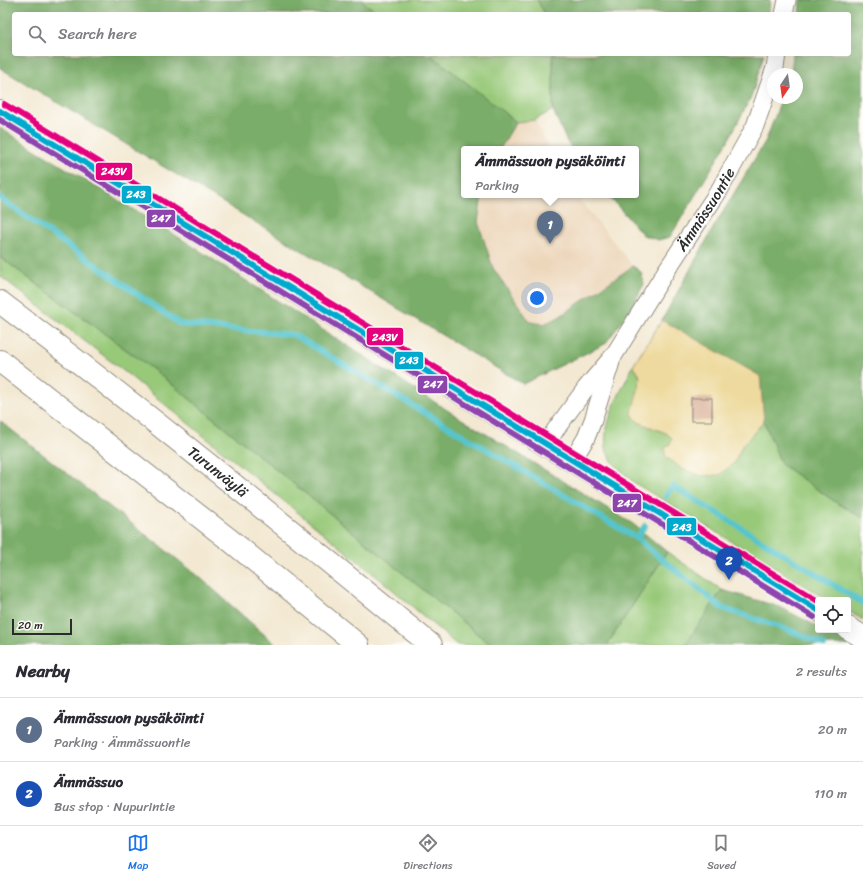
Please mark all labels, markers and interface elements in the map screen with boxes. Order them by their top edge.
search box [12,12,851,56]
text: Search here [58,21,137,47]
icon: search [26,23,48,45]
north arrow [767,68,803,104]
popup [461,146,639,198]
text: Ämmässuon pysäköinti [475,148,625,174]
line badge: 243V [95,162,133,181]
text: 243V [100,162,127,181]
street label: Ämmässuontie [669,163,743,258]
text: Parking [475,174,519,197]
line badge: 243 [121,185,152,204]
text: 243 [125,185,147,204]
line badge: 247 [146,209,176,228]
text: 247 [150,209,172,228]
pin: 1 [537,211,563,244]
your location [527,288,547,308]
line badge: 243V [366,327,404,346]
text: 243V [371,328,398,347]
line badge: 243 [394,351,424,370]
text: 243 [398,351,420,370]
line badge: 247 [417,375,448,394]
text: 247 [422,375,444,394]
street label: Turunväylä [182,439,254,505]
line badge: 247 [612,493,642,513]
text: 247 [616,494,638,513]
line badge: 243 [666,517,697,536]
text: 243 [671,518,693,537]
pin: 2 [716,547,742,580]
map controls [815,597,851,633]
button: locate [815,597,851,633]
text: 20 m [18,616,43,635]
scale bar [12,617,72,636]
text: Nearby [16,656,70,686]
text: 2 results [796,660,847,683]
text: Ämmässuon pysäköinti [54,705,204,731]
text: 1 [26,718,32,741]
text: 20 m [818,718,847,741]
text: Parking · Ämmässuontie [54,731,191,754]
text: Ämmässuo [54,769,123,795]
text: 2 [25,782,33,805]
text: 110 m [814,782,847,805]
text: Bus stop · Nupurintie [54,795,175,818]
tab: Map [127,832,149,875]
tab: Directions [403,832,453,875]
tab: Saved [707,832,736,875]

